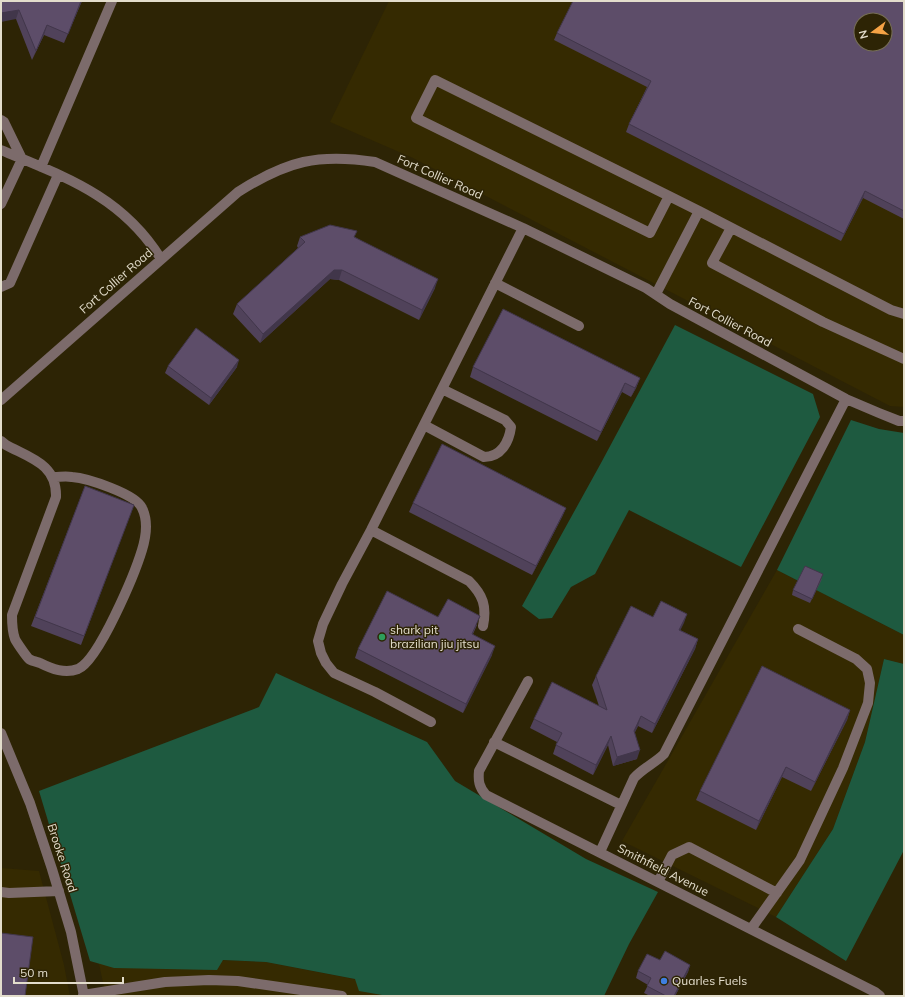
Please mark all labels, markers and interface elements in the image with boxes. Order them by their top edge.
north arrow [853,12,893,52]
text: N [856,29,871,40]
street label: Fort Collier Road [395,151,485,202]
street label: Fort Collier Road [76,245,155,316]
street label: Fort Collier Road [686,293,774,350]
place label: shark pit brazilian jiu jitsu [390,622,479,651]
marker: shark pit brazilian jiu jitsu [377,632,387,642]
street label: Brooke Road [44,822,81,894]
street label: Smithfield Avenue [615,840,711,899]
scale bar [14,959,123,985]
text: 50 m [20,965,48,980]
place label: Quarles Fuels [672,973,747,988]
marker: Quarles Fuels [659,976,669,986]

